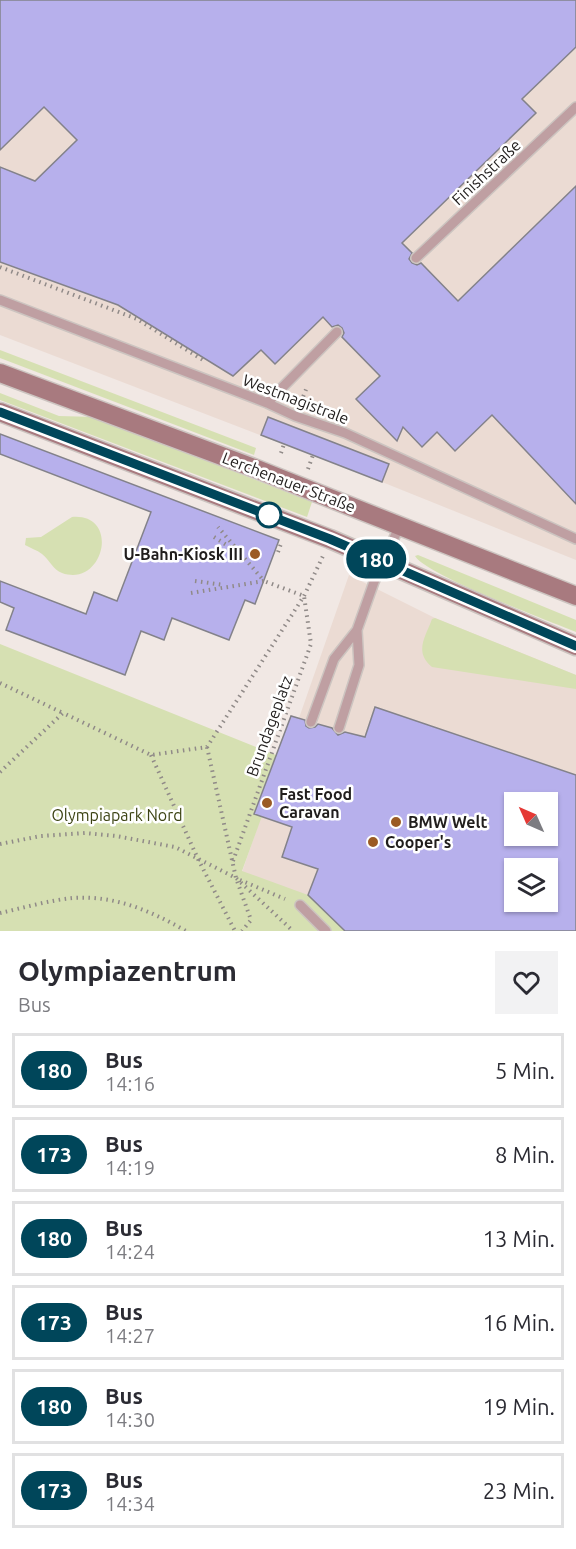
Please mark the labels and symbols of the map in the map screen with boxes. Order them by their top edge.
street label: Finishstraße [448,136,524,208]
street label: Westmagistrale [240,370,352,428]
street label: Lerchenauer Straße [220,448,358,516]
unlabelled marker [256,502,282,528]
line badge: 180 [342,540,410,578]
place label: U-Bahn-Kiosk III [124,545,243,563]
marker: U-Bahn-Kiosk III [248,547,262,561]
street label: Brundageplatz [242,673,296,779]
place label: Fast Food Caravan [279,785,352,821]
north arrow [504,792,558,846]
marker: Fast Food Caravan [260,796,274,810]
park label: Olympiapark Nord [51,806,183,824]
place label: BMW Welt [408,813,487,831]
marker: BMW Welt [389,815,403,829]
place label: Cooper's [385,833,451,851]
marker: Cooper's [366,835,380,849]

